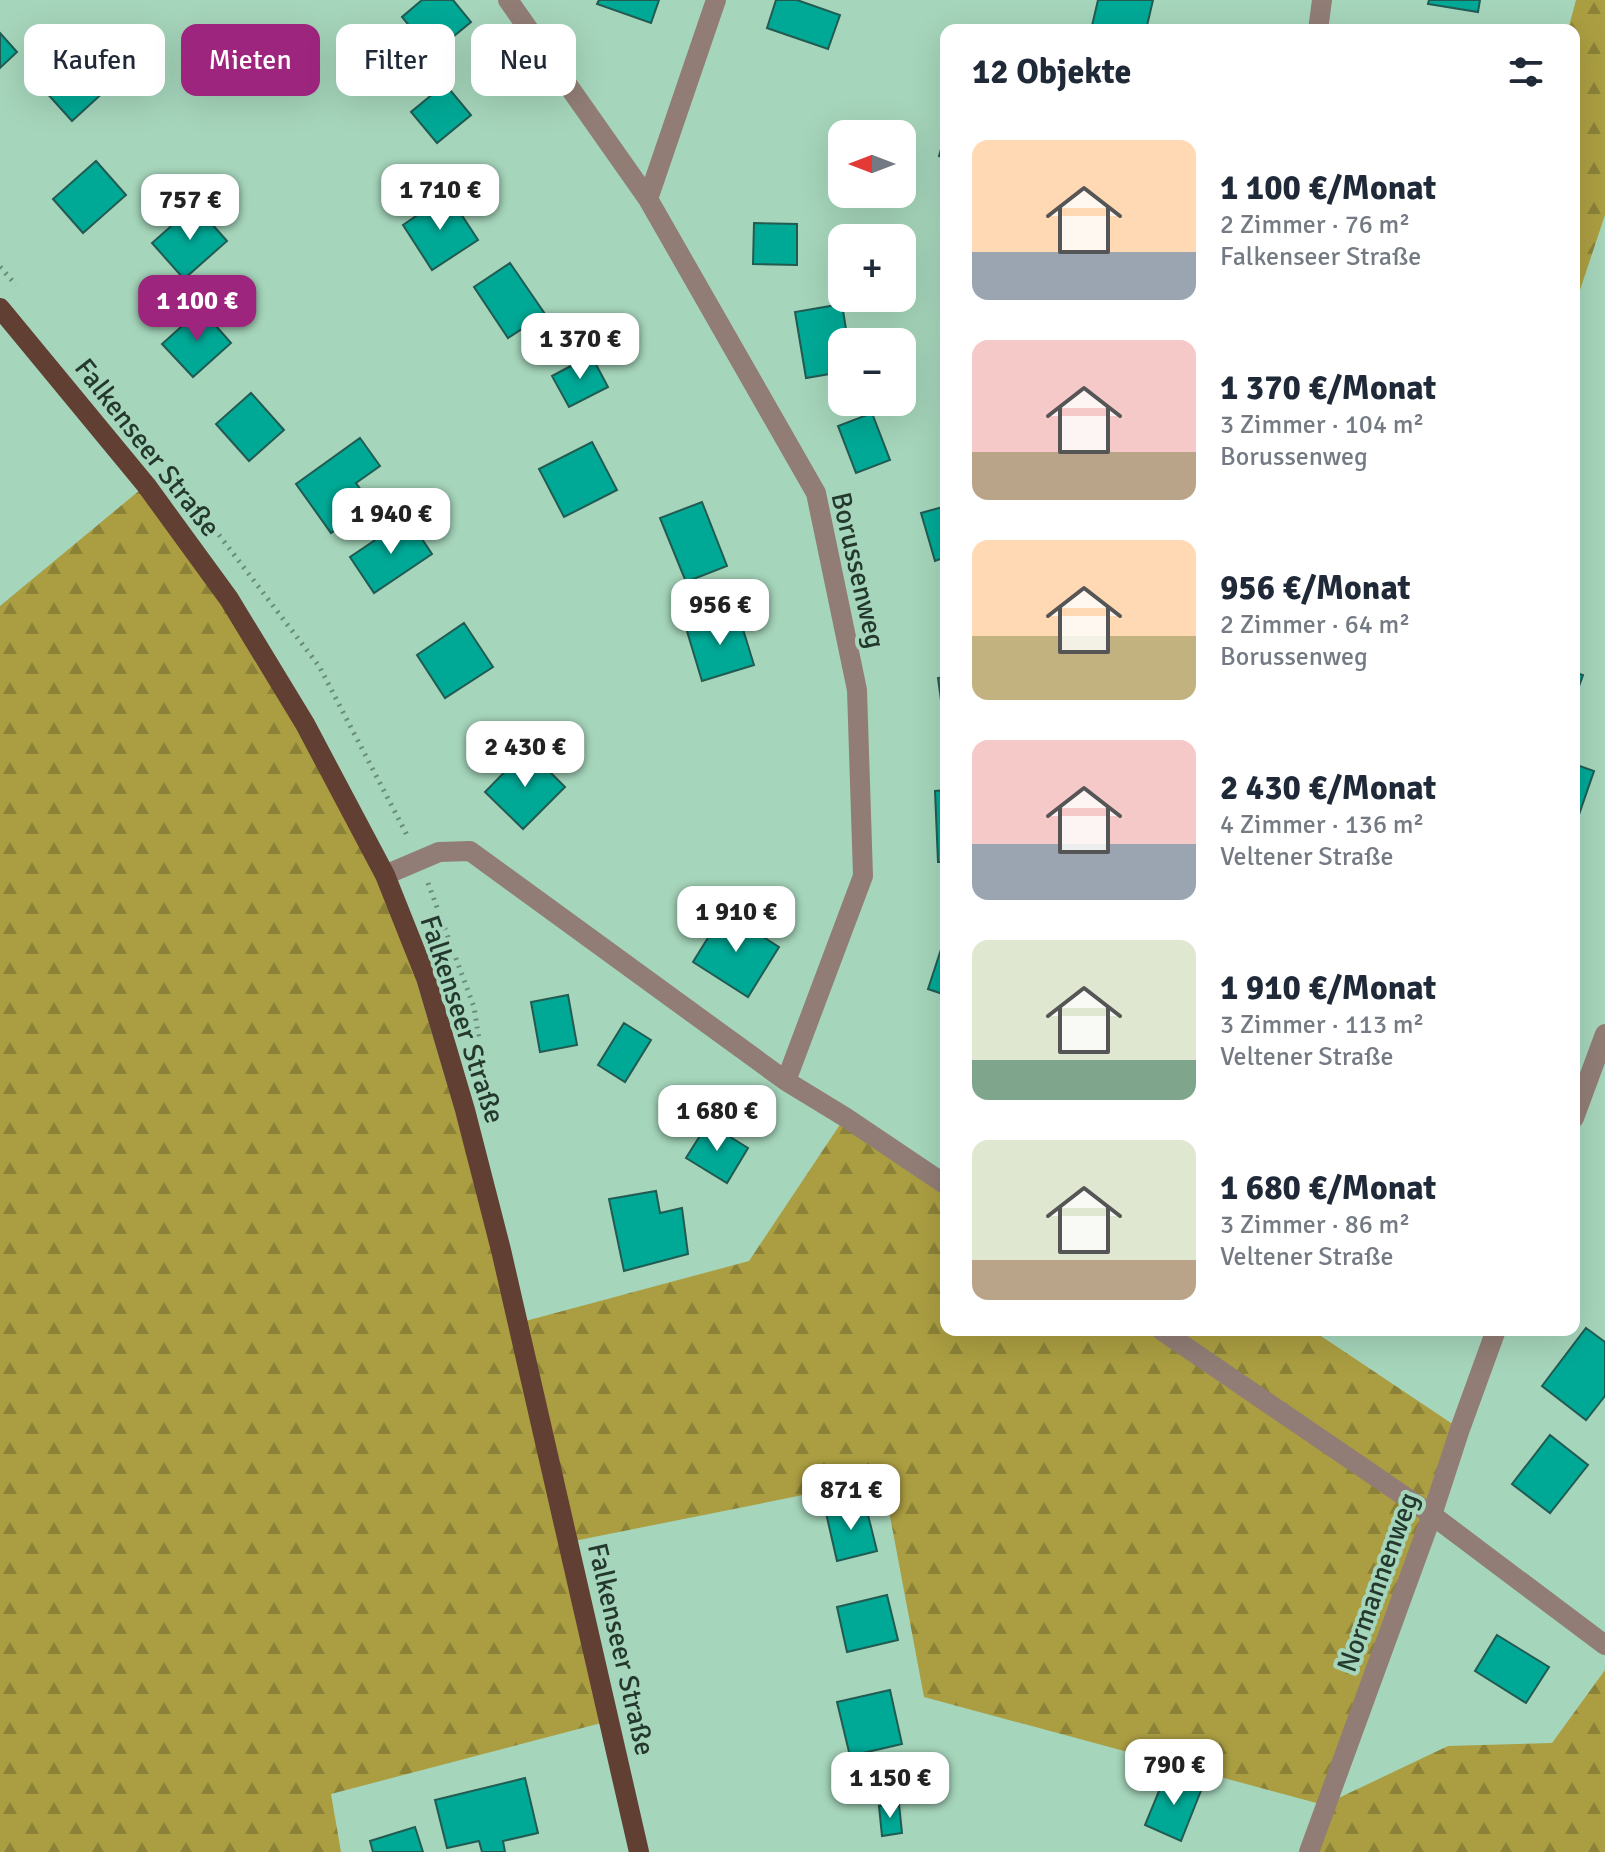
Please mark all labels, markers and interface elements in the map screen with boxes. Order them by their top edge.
chip: Kaufen [24,24,165,96]
chip: Mieten [181,24,320,96]
chip: Filter [336,24,455,96]
chip: Neu [471,24,576,96]
icon: filters [1504,50,1548,94]
text: 12 Objekte [972,51,1131,93]
north arrow [828,120,916,208]
map controls [828,120,916,416]
pin: 1 710 € [366,164,514,232]
text: 1 100 €/Monat [1220,167,1436,209]
icon: home [1036,172,1132,268]
pin: 757 € [134,174,246,242]
text: 1 710 € [399,174,481,206]
text: 757 € [159,184,221,216]
text: 2 Zimmer · 76 m² [1220,209,1410,241]
button: + [828,224,916,312]
text: Falkenseer Straße [1220,241,1421,273]
pin: 1 100 € [123,275,271,343]
text: 1 100 € [156,285,238,317]
pin: 1 370 € [506,313,654,381]
text: 1 370 € [539,323,621,355]
button: − [828,328,916,416]
street label: Falkenseer Straße [67,352,227,544]
text: 1 370 €/Monat [1220,367,1436,409]
icon: home [1036,372,1132,468]
text: 3 Zimmer · 104 m² [1220,409,1424,441]
text: Borussenweg [1220,441,1368,473]
pin: 1 940 € [317,488,465,556]
street label: Borussenweg [824,489,892,652]
text: 1 940 € [350,498,432,530]
text: 956 €/Monat [1220,567,1410,609]
icon: home [1036,572,1132,668]
pin: 956 € [664,579,776,647]
text: 956 € [689,589,751,621]
text: 2 Zimmer · 64 m² [1220,609,1410,641]
text: Borussenweg [1220,641,1368,673]
pin: 2 430 € [451,721,599,789]
text: 2 430 € [484,731,566,763]
text: 2 430 €/Monat [1220,767,1436,809]
icon: home [1036,772,1132,868]
text: 4 Zimmer · 136 m² [1220,809,1424,841]
text: Veltener Straße [1220,841,1394,873]
pin: 1 910 € [662,886,810,954]
text: 1 910 € [695,896,777,928]
street label: Falkenseer Straße [412,911,512,1128]
text: 1 910 €/Monat [1220,967,1436,1009]
icon: home [1036,972,1132,1068]
text: 3 Zimmer · 113 m² [1220,1009,1424,1041]
text: Veltener Straße [1220,1041,1394,1073]
pin: 1 680 € [643,1085,791,1153]
text: 1 680 € [676,1095,758,1127]
text: 1 680 €/Monat [1220,1167,1436,1209]
icon: home [1036,1172,1132,1268]
text: 3 Zimmer · 86 m² [1220,1209,1410,1241]
text: Veltener Straße [1220,1241,1394,1273]
pin: 871 € [795,1464,907,1532]
text: 871 € [820,1474,882,1506]
street label: Normannenweg [1330,1488,1426,1677]
street label: Falkenseer Straße [580,1540,662,1759]
pin: 790 € [1118,1739,1230,1807]
text: 790 € [1143,1749,1205,1781]
pin: 1 150 € [816,1752,964,1820]
text: 1 150 € [849,1762,931,1794]

